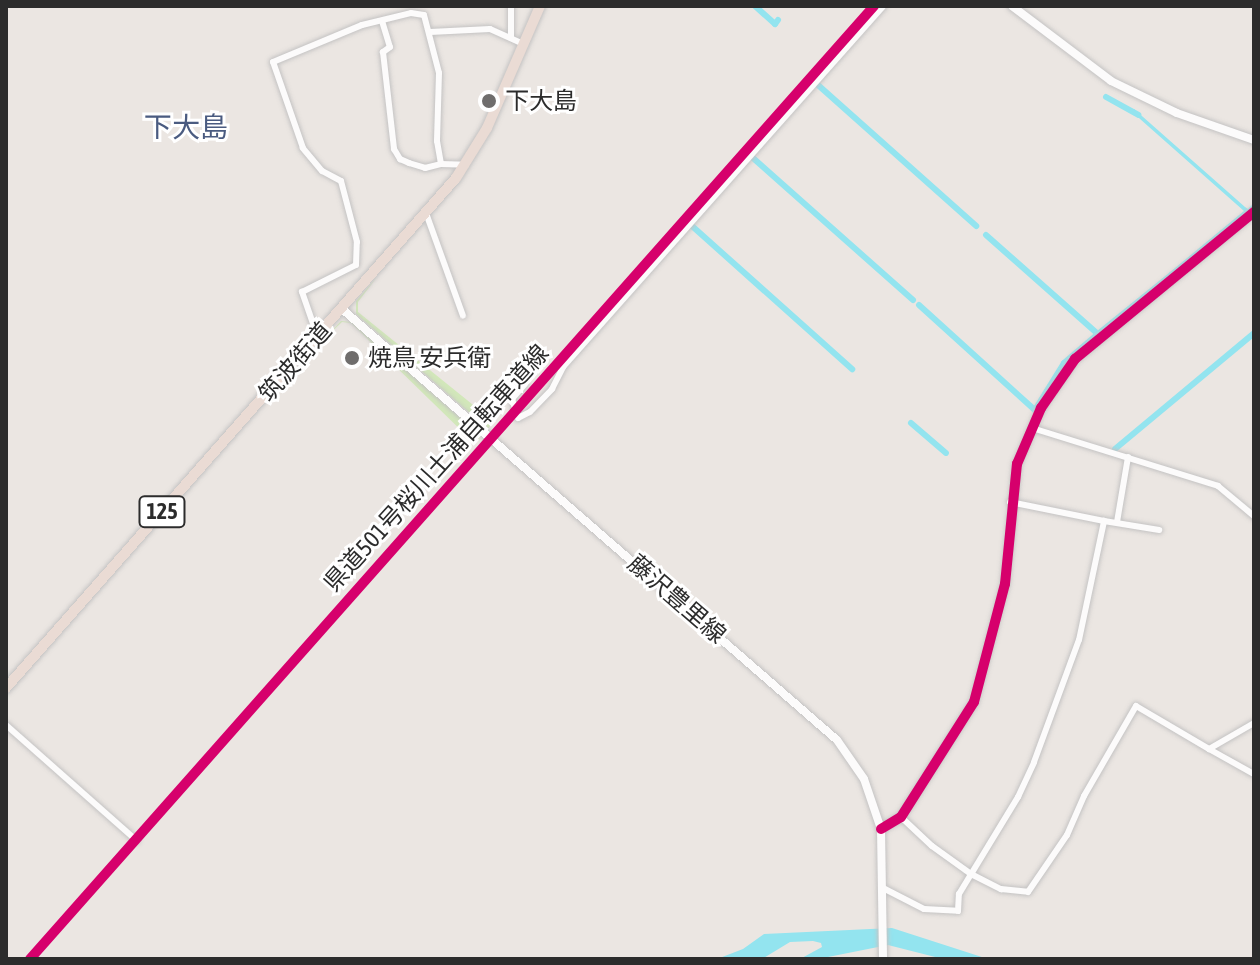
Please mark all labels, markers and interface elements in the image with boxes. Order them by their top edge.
place label: 下大島 [505,87,577,115]
marker: 下大島 [480,92,498,110]
district label: 下大島 [144,110,228,144]
street label: 筑波街道 [253,316,337,408]
street label: 県道501号桜川土浦自転車道線 [318,339,554,597]
place label: 焼鳥 安兵衛 [368,344,491,372]
marker: 焼鳥 安兵衛 [343,349,361,367]
road number: 125 [138,494,186,530]
street label: 藤沢豊里線 [622,549,732,649]

